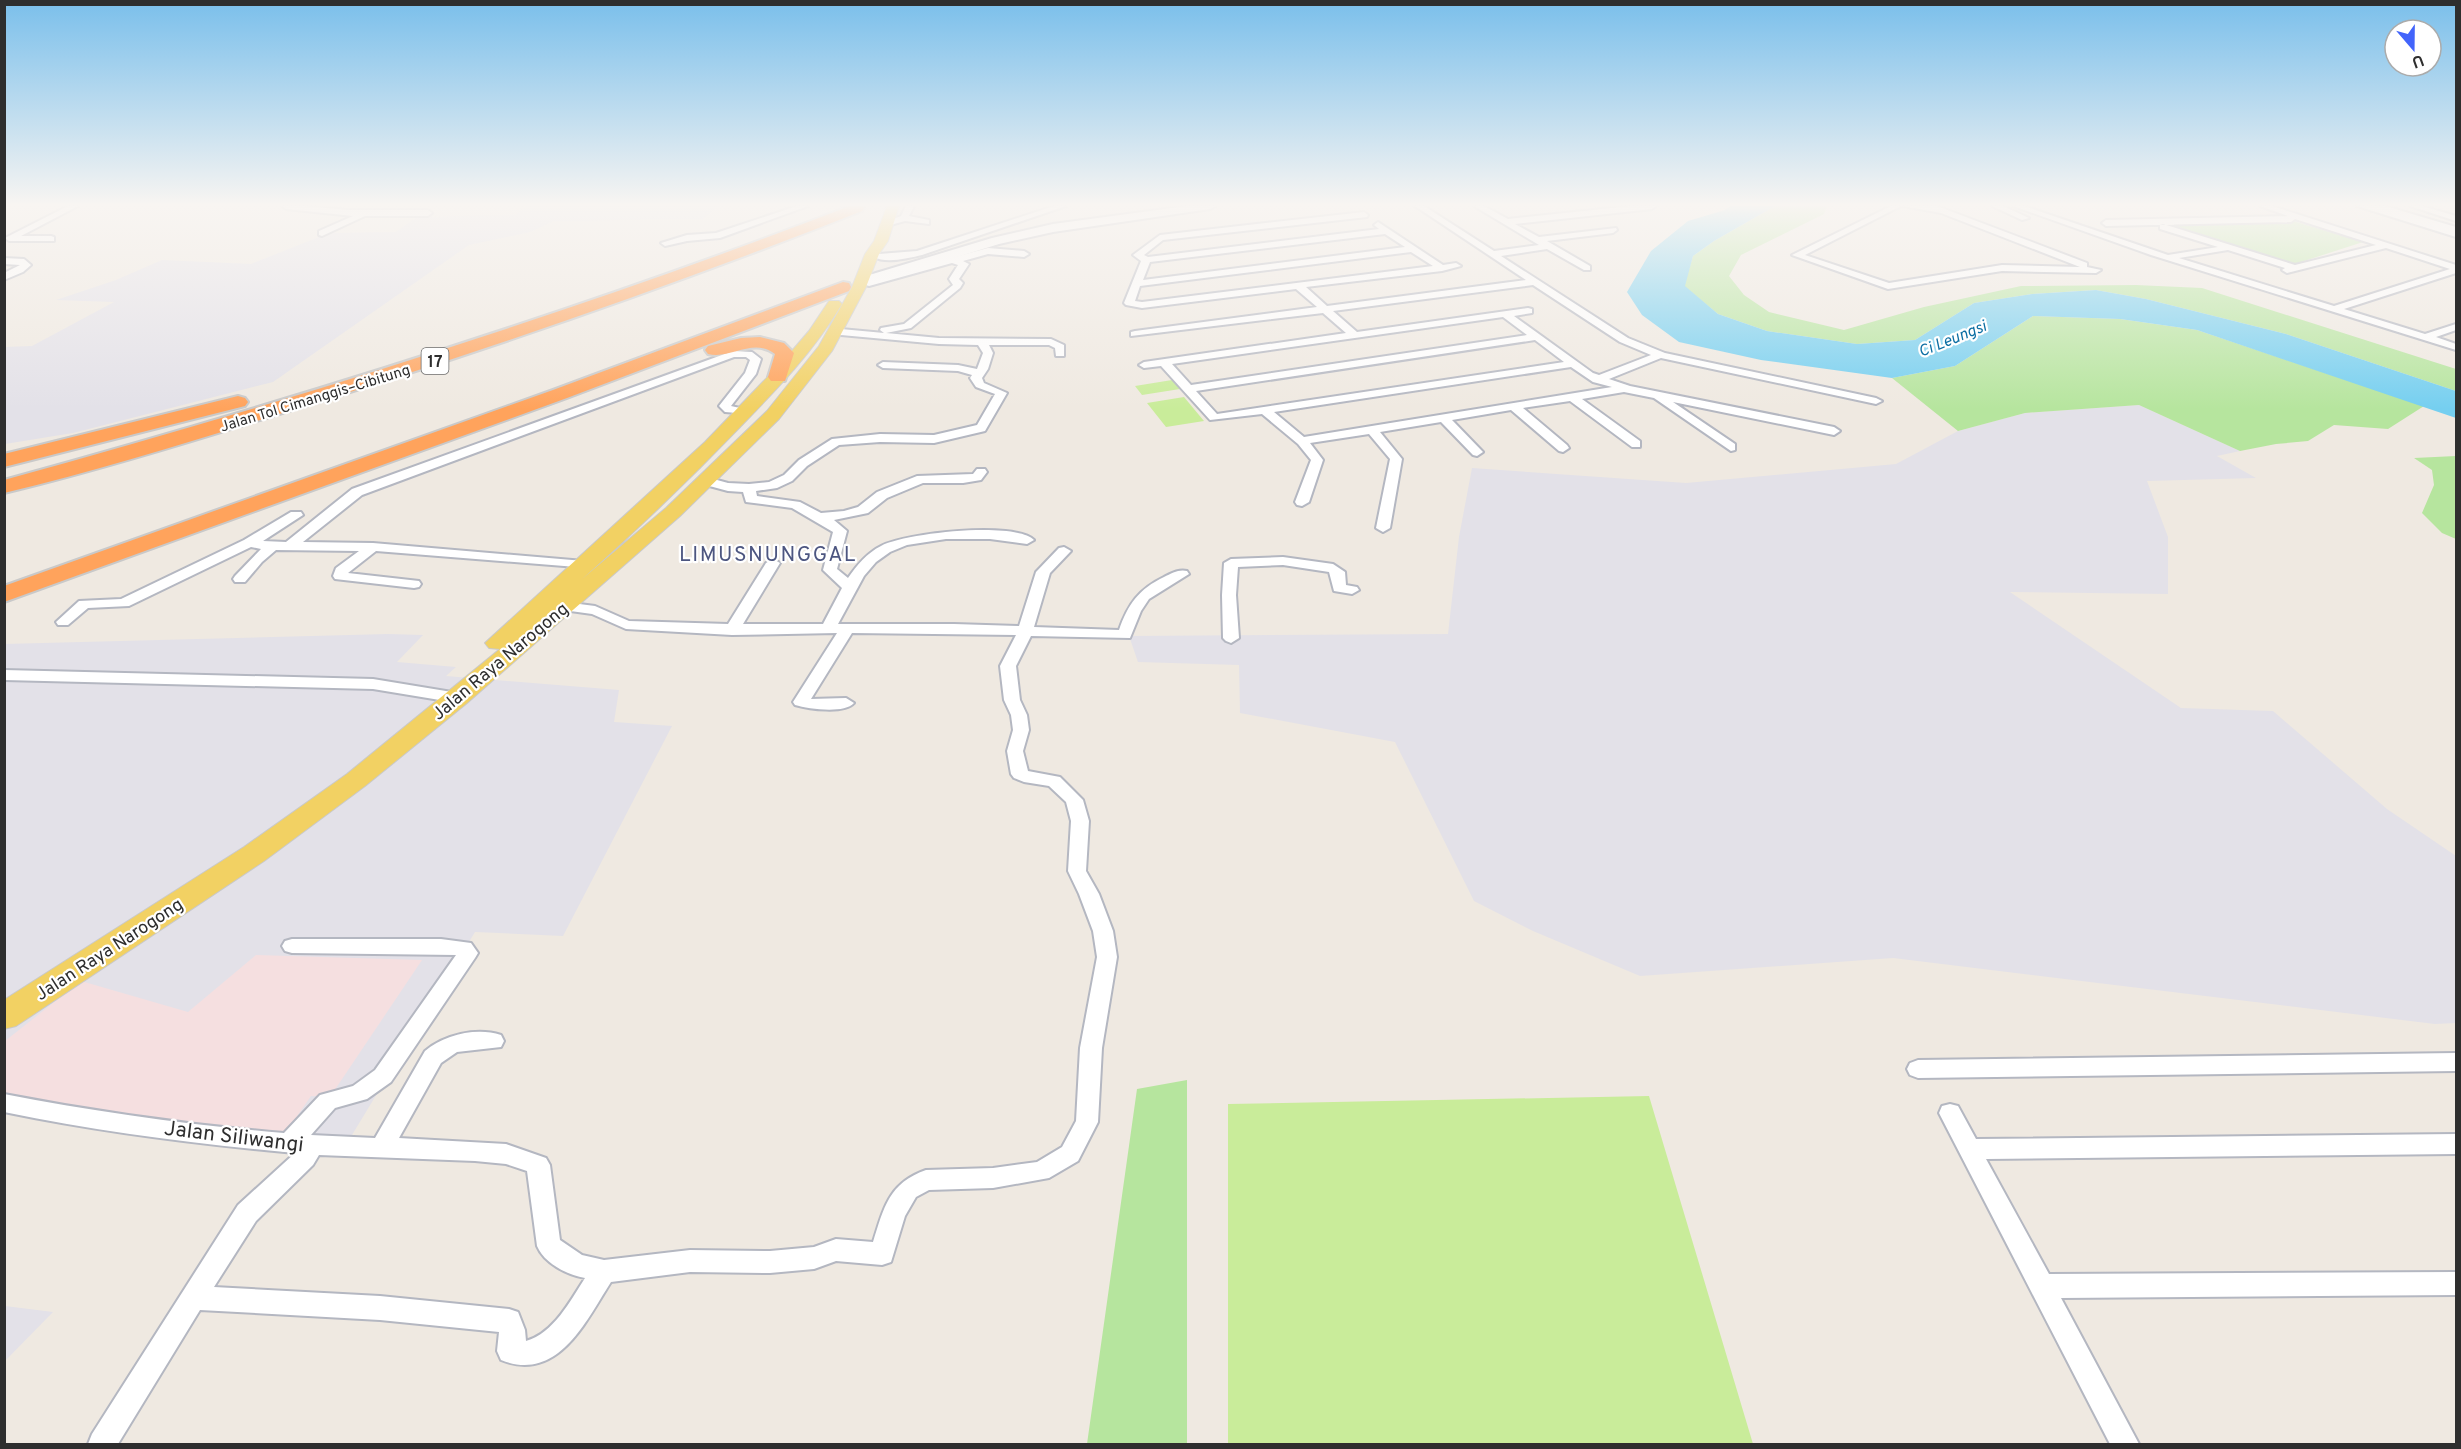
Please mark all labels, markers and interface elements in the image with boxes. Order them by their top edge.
north arrow [2383,18,2443,78]
text: U [2409,49,2426,72]
water label: Ci Leungsi [1916,317,1991,363]
road number: 17 [422,348,448,374]
street label: Jalan Tol Cimanggis–Cibitung [218,361,413,437]
district label: LIMUSNUNGGAL [679,542,857,569]
street label: Jalan Raya Narogong [428,598,574,726]
street label: Jalan Raya Narogong [32,894,188,1007]
street label: Jalan Siliwangi [163,1116,305,1159]

